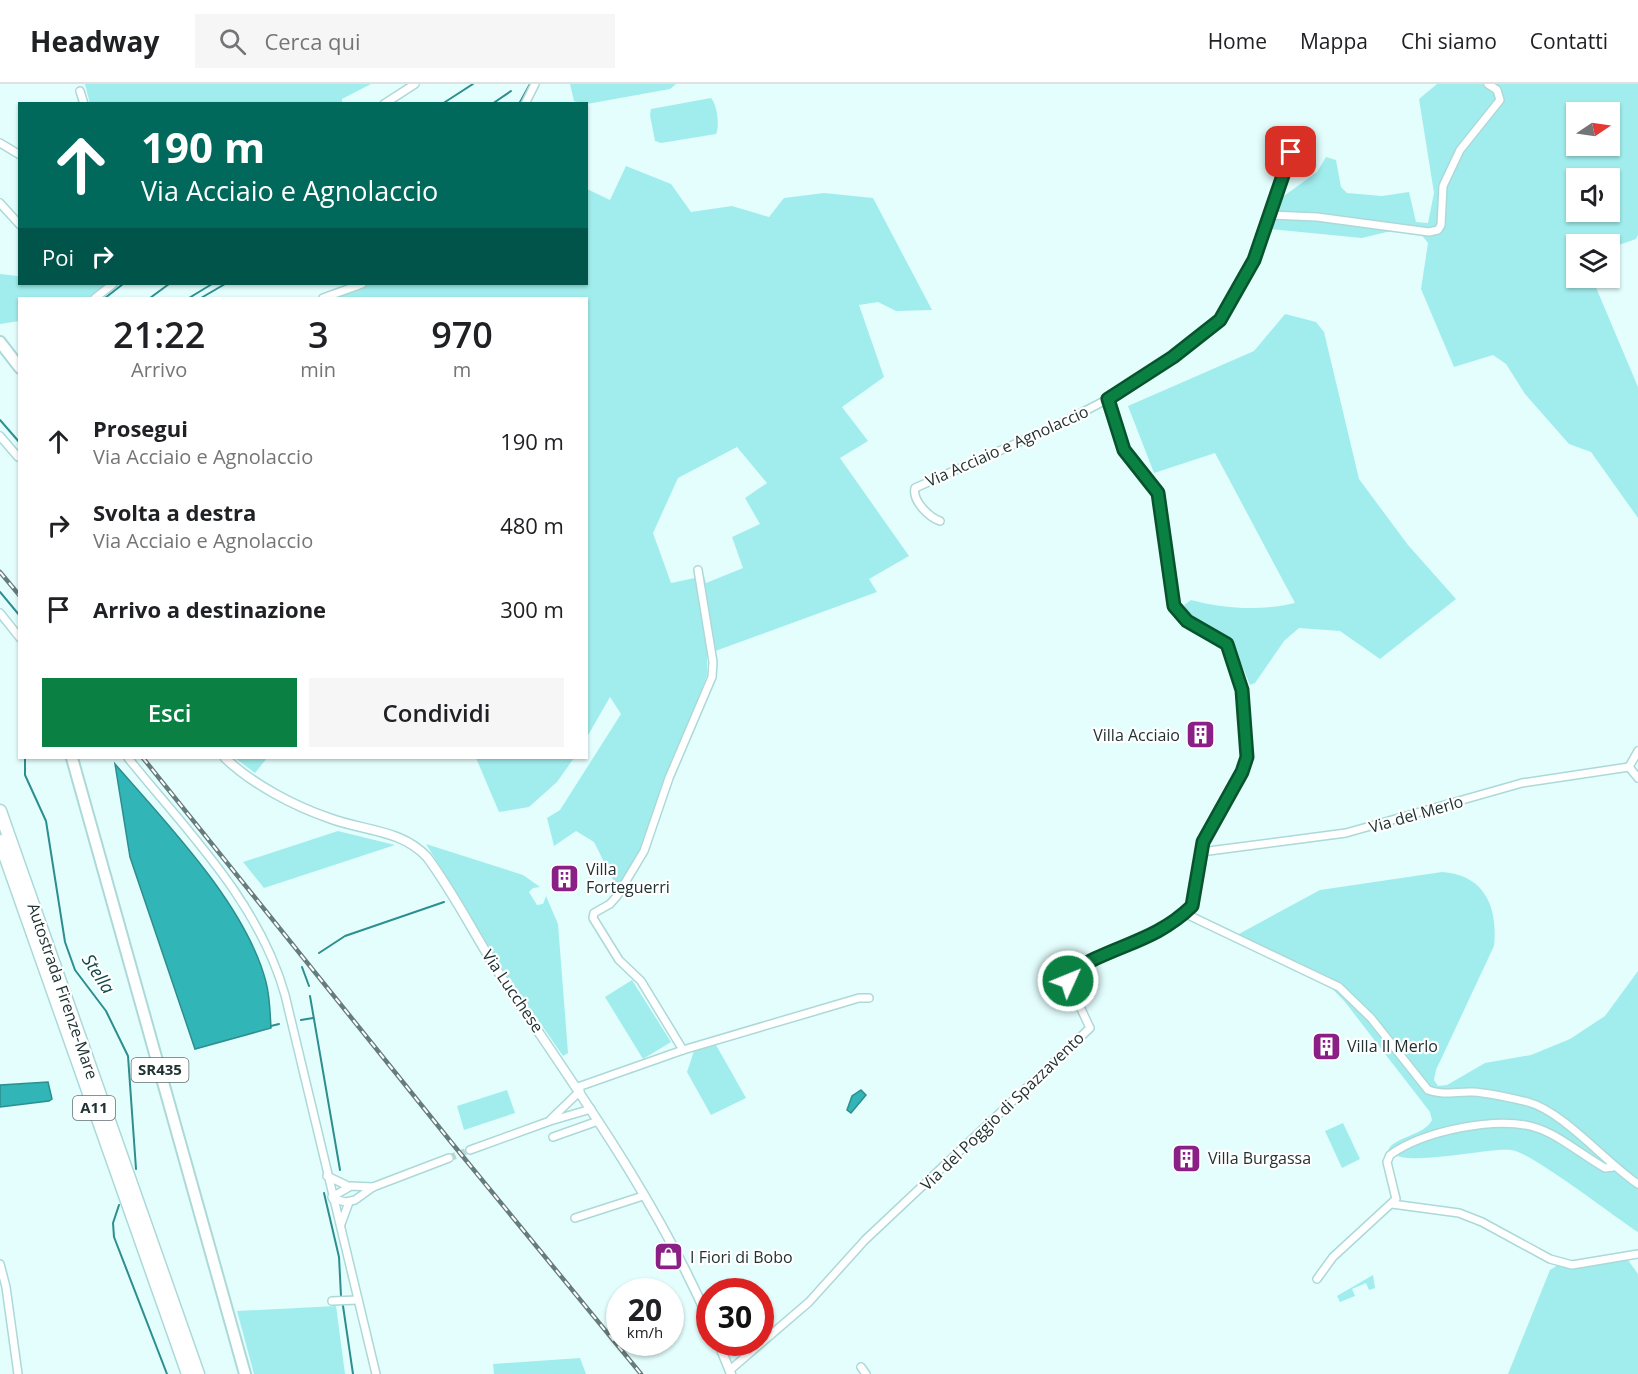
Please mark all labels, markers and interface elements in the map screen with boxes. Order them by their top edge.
search box [195,14,615,68]
text: Headway [30,22,159,60]
icon: search [216,25,249,58]
text: Cerca qui [264,26,361,56]
text: Home [1208,27,1267,55]
text: Mappa [1300,27,1368,55]
text: Chi siamo [1401,27,1497,55]
text: Contatti [1530,27,1608,55]
north arrow [1566,102,1620,156]
map controls [1566,102,1620,288]
text: 190 m [141,118,265,175]
icon: ahead [42,126,120,204]
pin [1265,126,1316,177]
icon: arrive [1274,135,1307,168]
button: sound [1566,168,1620,222]
text: Via Acciaio e Agnolaccio [141,172,438,209]
button: layers [1566,234,1620,288]
icon: right [86,240,119,273]
text: Poi [42,242,74,272]
text: 21:22 [113,310,205,359]
text: 3 [308,310,329,359]
text: 970 [431,310,493,359]
text: Arrivo [131,356,187,383]
text: min [300,356,336,383]
text: m [453,356,471,383]
street label: Via Acciaio e Agnolaccio [922,400,1092,492]
text: Prosegui [93,413,188,443]
icon: ahead [42,425,75,458]
text: 190 m [500,426,564,456]
text: Via Acciaio e Agnolaccio [93,443,313,470]
text: Svolta a destra [93,497,256,527]
icon: right [42,509,75,542]
text: 480 m [500,510,564,540]
text: Via Acciaio e Agnolaccio [93,527,313,554]
icon: arrive [42,593,75,626]
text: Arrivo a destinazione [93,594,326,624]
text: 300 m [500,594,564,624]
button: Esci [42,678,297,747]
button: Condividi [309,678,564,747]
building icon: Villa Acciaio [1185,719,1217,751]
place label: Villa Acciaio [1093,724,1180,746]
street label: Via del Merlo [1366,790,1466,838]
place label: Villa Forteguerri [586,858,670,898]
building icon: Villa Forteguerri [549,862,581,894]
street label: Autostrada Firenze-Mare [22,900,104,1082]
street label: Via Lucchese [477,945,549,1037]
water label: Stella [77,949,121,998]
position arrow [1036,949,1100,1013]
street label: Via del Poggio di Spazzavento [915,1027,1089,1195]
building icon: Villa Il Merlo [1310,1030,1342,1062]
place label: Villa Il Merlo [1347,1035,1438,1057]
road number: SR435 [132,1058,188,1082]
road number: A11 [73,1096,115,1120]
building icon: Villa Burgassa [1171,1142,1203,1174]
place label: Villa Burgassa [1208,1147,1311,1169]
shop icon: I Fiori di Bobo [653,1241,685,1273]
place label: I Fiori di Bobo [690,1246,793,1268]
speed limit sign: 30 [696,1278,774,1356]
text: 20 [628,1289,662,1330]
text: km/h [627,1322,663,1342]

